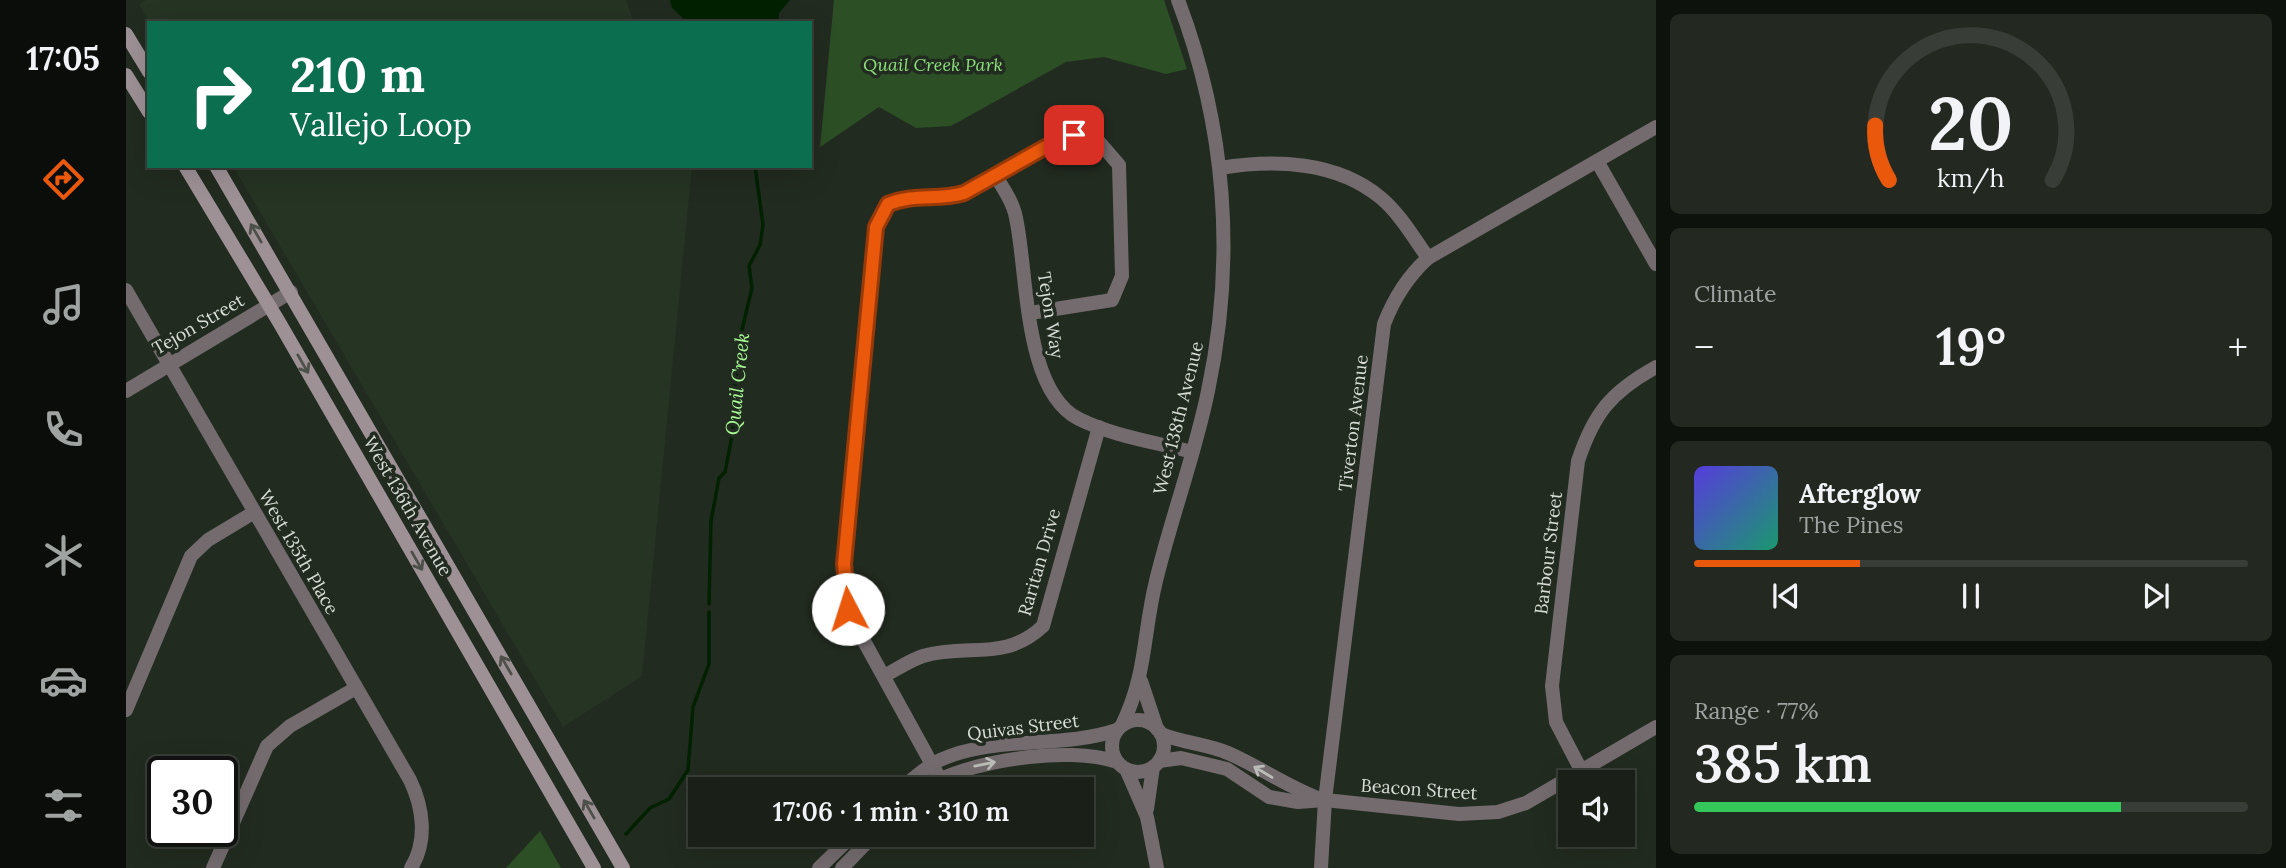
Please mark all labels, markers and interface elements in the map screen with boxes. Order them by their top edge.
text: 17:05 [26,38,100,79]
text: 210 m [290,43,425,105]
icon: right [175,49,266,140]
park label: Quail Creek Park [863,53,1003,76]
text: 20 [1928,77,2014,170]
text: Vallejo Loop [290,104,472,145]
pin [1044,105,1104,165]
icon: arrive [1055,116,1093,154]
icon: directions [39,155,88,204]
text: km/h [1937,162,2005,194]
one-way arrow [249,224,263,244]
street label: Tejon Way [1033,270,1069,360]
text: Climate [1694,279,1776,308]
icon: music [39,280,88,329]
street label: Tejon Street [148,288,248,360]
text: 19° [1936,313,2006,379]
text: − [1694,323,1714,371]
text: + [2228,323,2248,371]
water label: Quail Creek [720,332,754,436]
street label: West 138th Avenue [1148,339,1208,497]
one-way arrow [297,353,310,374]
street label: Tiverton Avenue [1333,353,1373,493]
icon: phone [39,405,88,454]
street label: West 136th Avenue [359,432,457,580]
text: Afterglow [1799,477,1921,510]
street label: West 135th Place [254,486,344,619]
street label: Barbour Street [1529,490,1567,616]
street label: Raritan Drive [1013,505,1065,618]
text: The Pines [1799,510,1904,539]
icon: climate [39,531,88,580]
one-way arrow [410,550,424,570]
position arrow [811,572,885,646]
icon: previous [1767,577,1805,615]
icon: pause [1952,577,1990,615]
icon: next [2137,577,2175,615]
one-way arrow [499,655,513,675]
icon: car [39,656,88,705]
text: Range · 77% [1694,696,1818,725]
street label: Quivas Street [966,709,1080,745]
text: 385 km [1694,730,1872,796]
speed limit sign: 30 [147,756,238,847]
one-way arrow [973,757,996,771]
one-way arrow [1253,765,1273,779]
map controls [1558,770,1635,847]
button: sound [1558,770,1635,847]
street label: Beacon Street [1360,773,1478,805]
icon: filters [39,781,88,830]
text: 17:06 · 1 min · 310 m [773,795,1009,828]
one-way arrow [582,800,596,820]

